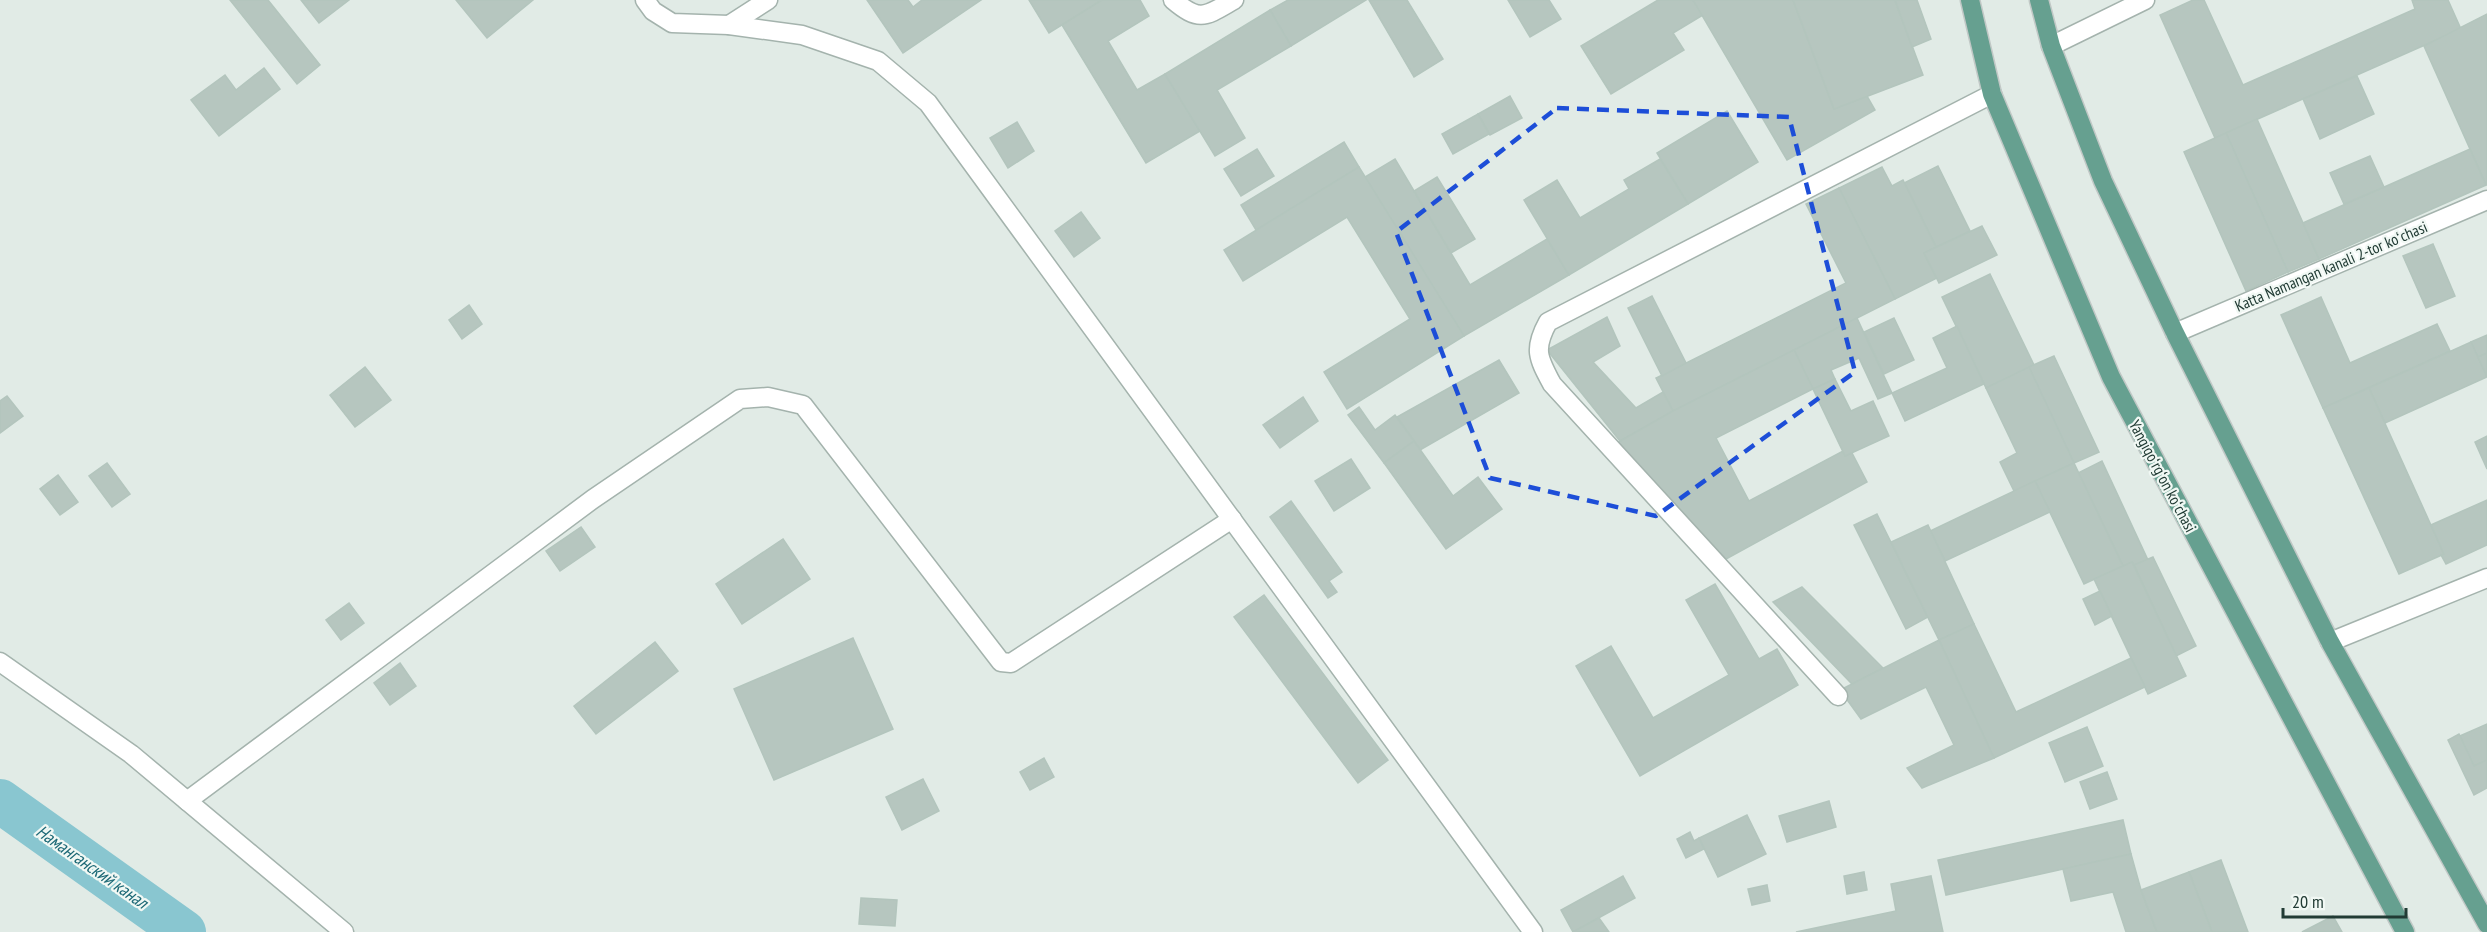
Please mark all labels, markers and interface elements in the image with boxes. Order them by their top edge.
street label: Katta Namangan kanali 2-tor koʻchasi [2232,216,2430,316]
street label: Yangiqoʻrgʻon koʻchasi [2125,416,2201,536]
water label: Наманганский канал [32,820,154,915]
scale bar [2283,881,2406,919]
text: 20 m [2292,890,2324,913]

